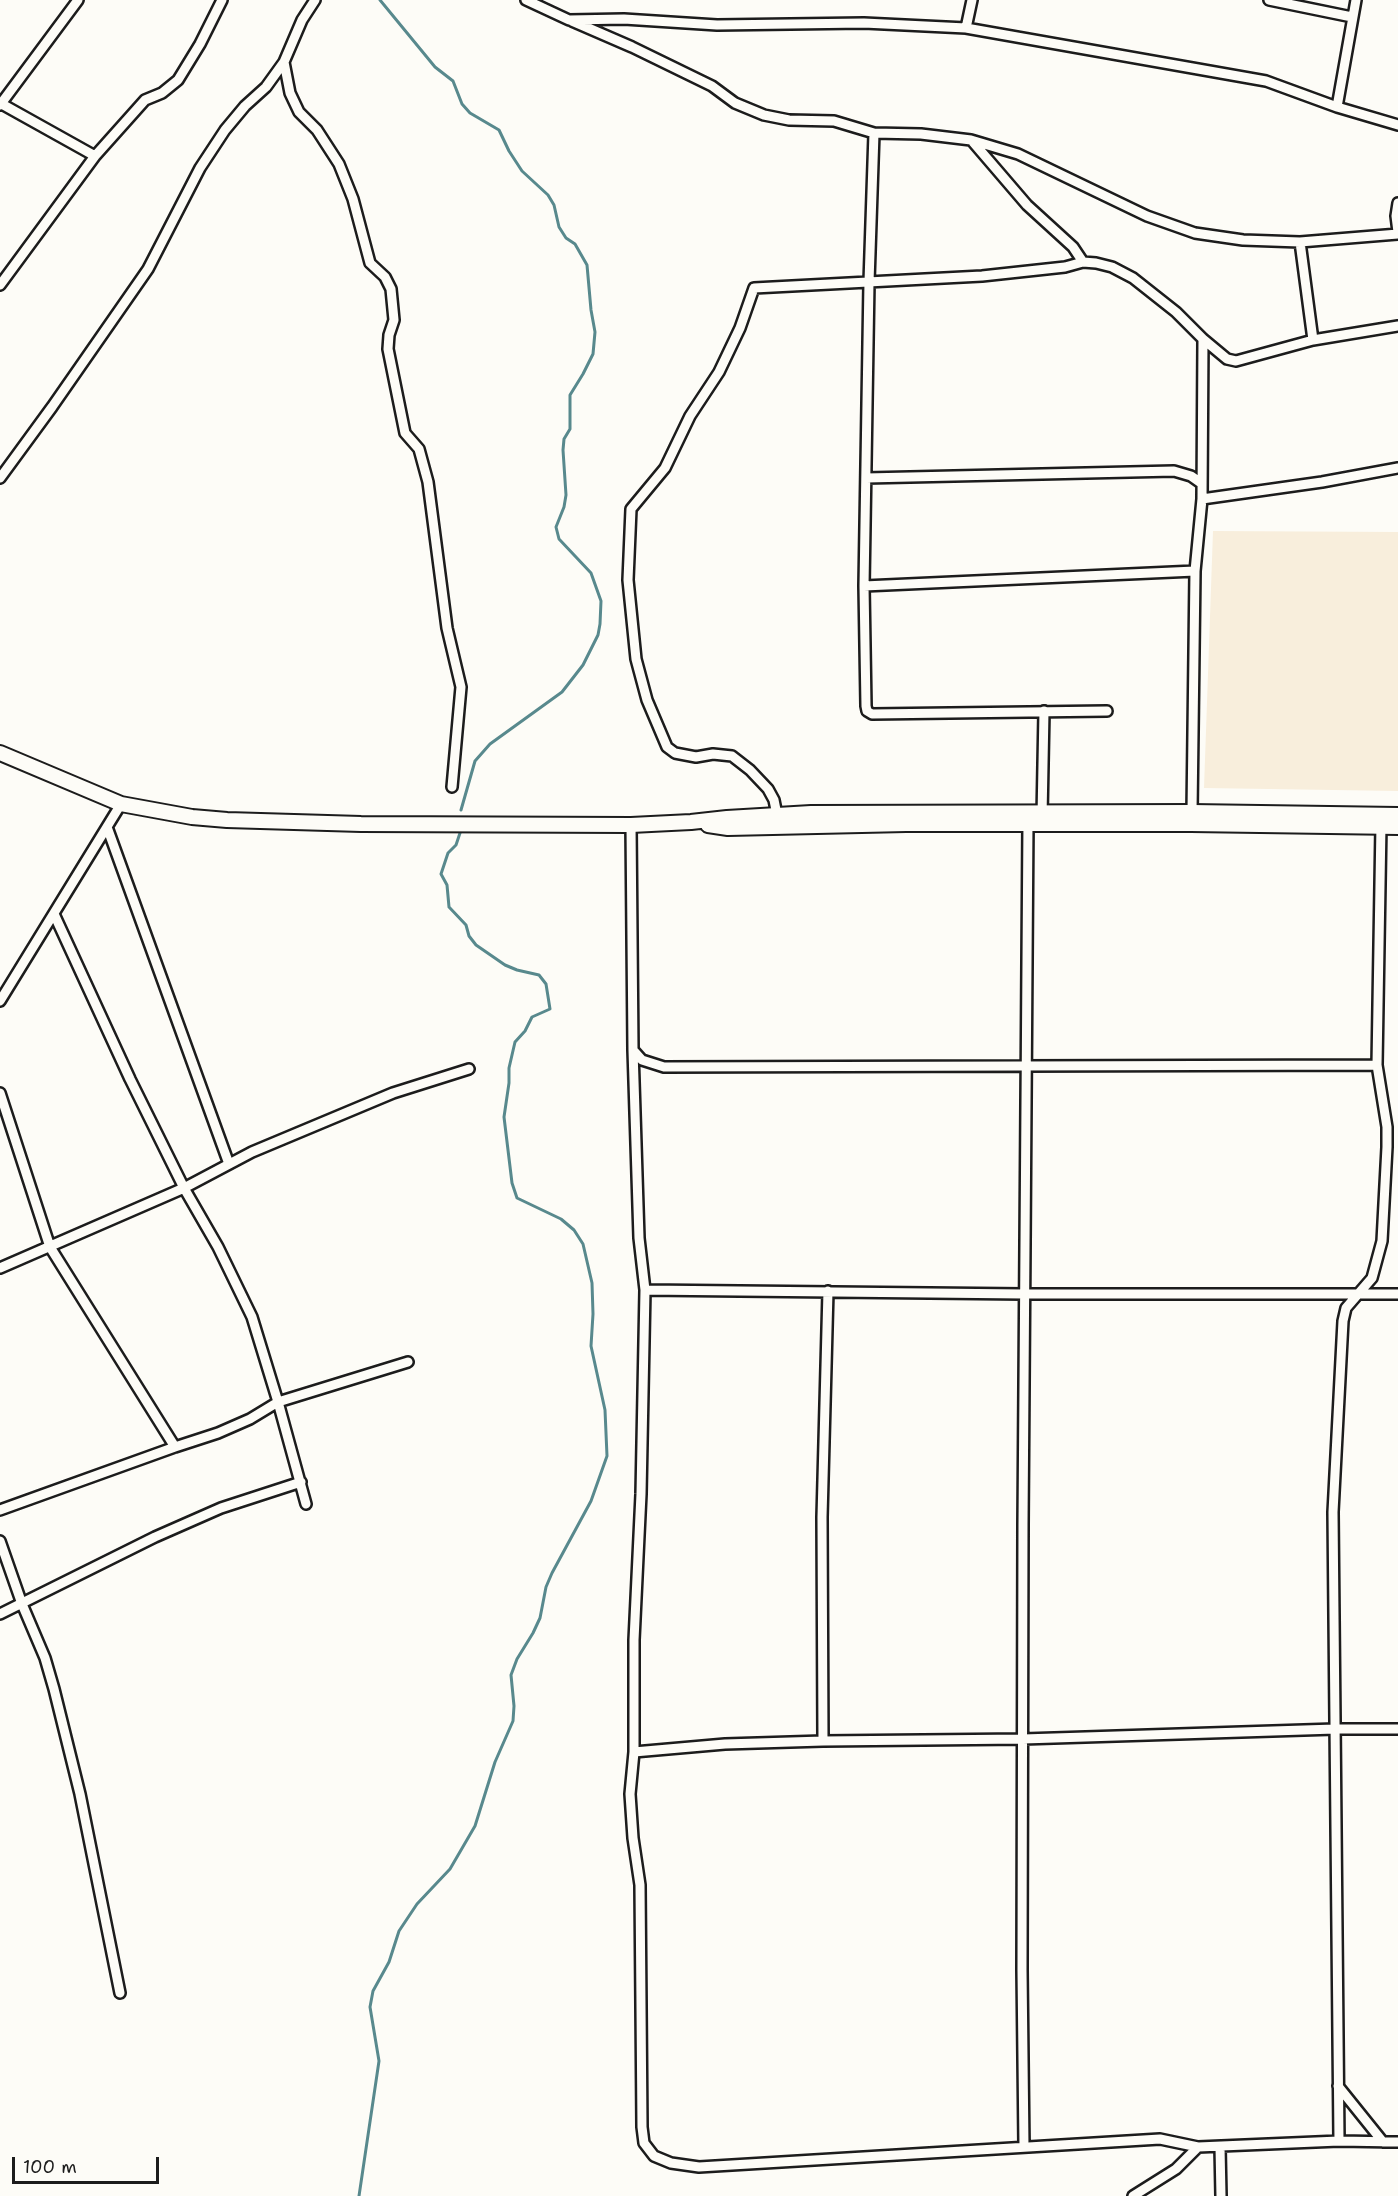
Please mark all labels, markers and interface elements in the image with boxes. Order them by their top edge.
scale bar [15,2145,162,2183]
text: 100 m [23,2155,77,2179]

